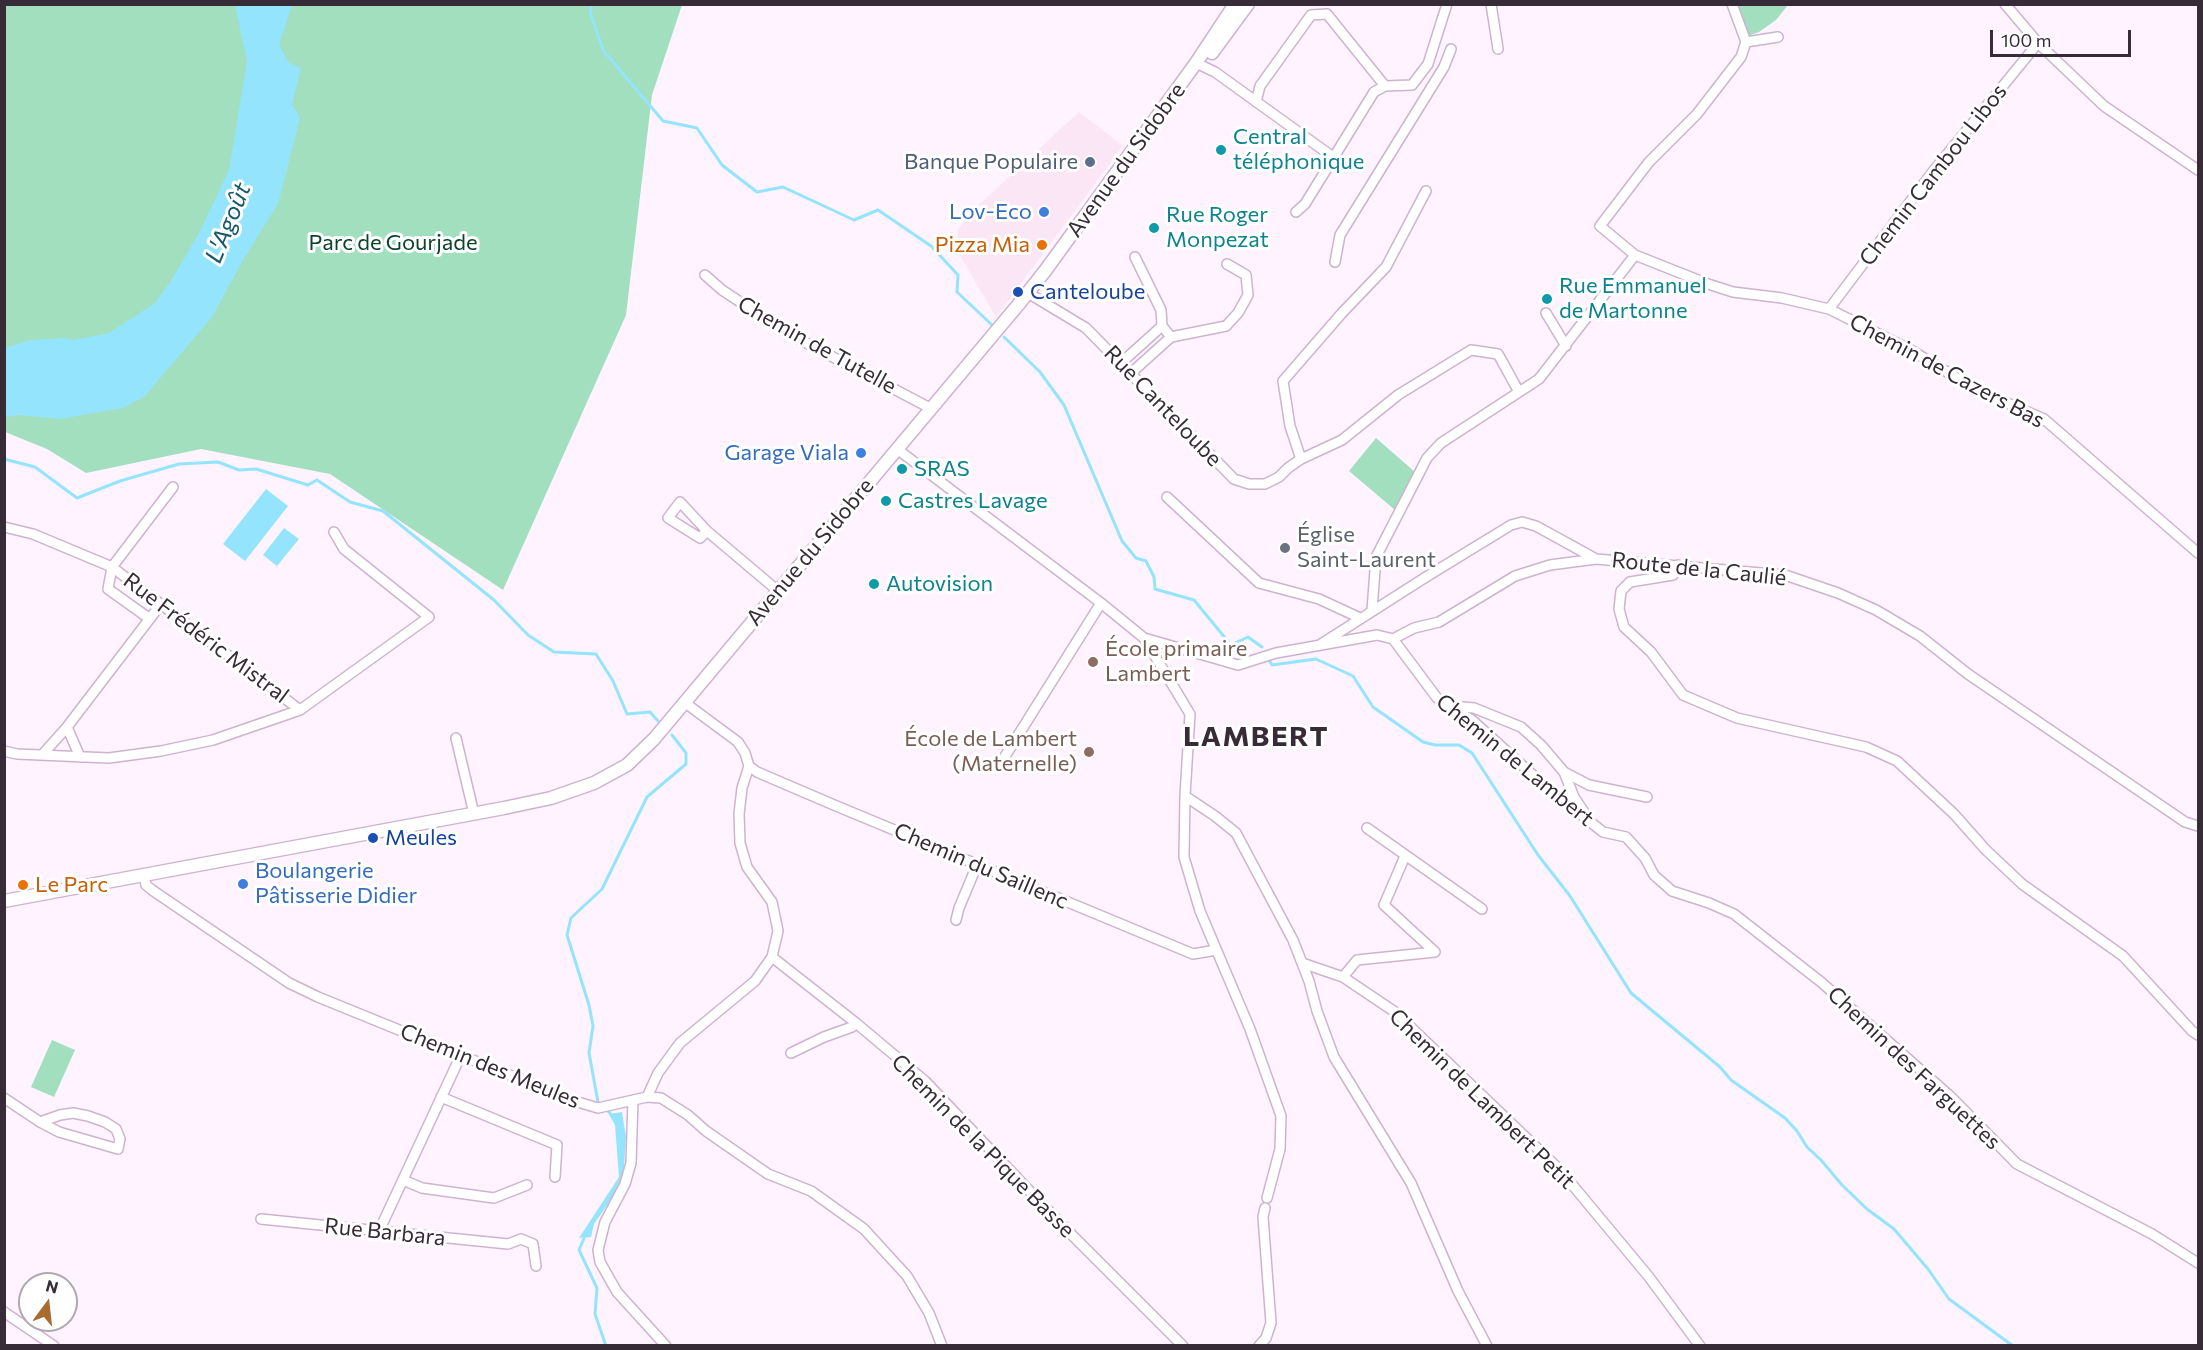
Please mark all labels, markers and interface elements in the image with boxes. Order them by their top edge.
scale bar [1993,18,2134,56]
text: 100 m [2001,29,2051,51]
street label: Avenue du Sidobre [1061,78,1191,242]
street label: Chemin Cambou Libos [1854,79,2012,271]
place label: Central téléphonique [1233,124,1364,176]
marker: Central téléphonique [1214,143,1228,157]
place label: Banque Populaire [904,149,1078,175]
marker: Banque Populaire [1083,155,1097,169]
water label: L'Agoût [199,179,257,267]
place label: Lov-Eco [949,199,1032,225]
place label: Rue Roger Monpezat [1166,202,1269,254]
marker: Lov-Eco [1037,205,1051,219]
marker: Rue Roger Monpezat [1147,221,1161,235]
park label: Parc de Gourjade [308,230,478,256]
place label: Pizza Mia [935,232,1030,258]
marker: Pizza Mia [1035,238,1049,252]
place label: Rue Emmanuel de Martonne [1559,273,1707,324]
place label: Canteloube [1030,279,1145,305]
marker: Canteloube [1011,285,1025,299]
street label: Chemin de Tutelle [733,290,901,400]
marker: Rue Emmanuel de Martonne [1540,292,1554,306]
street label: Chemin de Cazers Bas [1845,308,2049,434]
street label: Rue Canteloube [1099,340,1227,472]
place label: Garage Viala [724,440,849,466]
marker: Garage Viala [854,446,868,460]
place label: SRAS [914,456,970,482]
marker: SRAS [895,462,909,476]
street label: Avenue du Sidobre [741,473,879,631]
place label: Castres Lavage [898,488,1048,514]
marker: Castres Lavage [879,494,893,508]
place label: Église Saint-Laurent [1297,522,1436,574]
marker: Église Saint-Laurent [1278,541,1292,555]
street label: Route de la Caulié [1610,547,1788,591]
street label: Rue Frédéric Mistral [118,567,294,709]
place label: Autovision [886,571,993,597]
marker: Autovision [867,577,881,591]
place label: École primaire Lambert [1105,636,1247,688]
marker: École primaire Lambert [1086,655,1100,669]
street label: Chemin de Lambert [1431,688,1599,832]
district label: LAMBERT [1183,720,1329,754]
place label: École de Lambert (Maternelle) [904,726,1077,778]
marker: École de Lambert (Maternelle) [1082,745,1096,759]
street label: Chemin du Saillenc [890,817,1072,915]
place label: Meules [385,825,457,851]
marker: Meules [366,831,380,845]
place label: Boulangerie Pâtisserie Didier [255,858,417,909]
place label: Le Parc [35,872,108,898]
marker: Boulangerie Pâtisserie Didier [236,877,250,891]
marker: Le Parc [16,878,30,892]
street label: Chemin des Farguettes [1822,981,2006,1155]
street label: Chemin de Lambert Petit [1384,1003,1580,1195]
street label: Chemin des Meules [396,1018,584,1114]
street label: Chemin de la Pique Basse [886,1049,1080,1243]
street label: Rue Barbara [323,1213,447,1251]
north arrow [18,1272,78,1332]
text: N [44,1275,61,1297]

